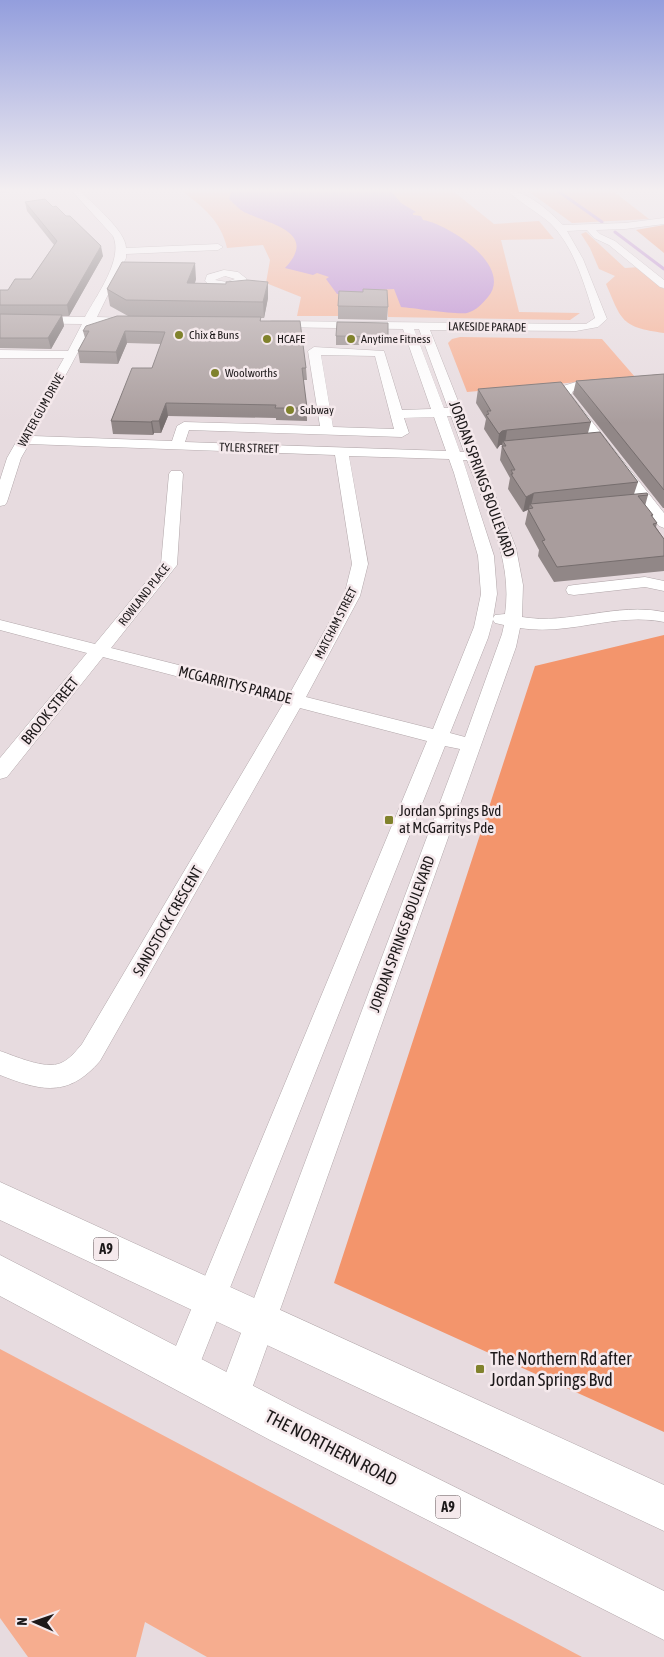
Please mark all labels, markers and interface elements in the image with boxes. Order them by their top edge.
street label: LAKESIDE PARADE [448,319,526,335]
place label: Chix & Buns [189,328,239,342]
marker: Chix & Buns [173,329,185,341]
place label: HCAFE [277,332,305,346]
place label: Anytime Fitness [361,332,430,346]
marker: HCAFE [261,333,273,345]
marker: Anytime Fitness [345,333,357,345]
place label: Woolworths [225,366,277,380]
marker: Woolworths [209,367,221,379]
street label: WATER GUM DRIVE [15,371,67,449]
street label: JORDAN SPRINGS BOULEVARD [446,398,519,559]
place label: Subway [300,403,334,417]
marker: Subway [284,404,296,416]
street label: TYLER STREET [219,440,280,456]
street label: ROWLAND PLACE [116,561,172,629]
street label: MATCHAM STREET [312,584,360,661]
street label: MCGARRITYS PARADE [177,662,294,707]
street label: BROOK STREET [17,673,82,748]
place label: Jordan Springs Bvd at McGarritys Pde [399,802,501,836]
marker: Jordan Springs Bvd at McGarritys Pde [383,814,395,826]
street label: JORDAN SPRINGS BOULEVARD [365,853,438,1014]
street label: SANDSTOCK CRESCENT [129,862,206,979]
road number: A9 [94,1238,118,1260]
place label: The Northern Rd after Jordan Springs Bvd [490,1348,632,1390]
marker: The Northern Rd after Jordan Springs Bvd [474,1363,486,1375]
street label: THE NORTHERN ROAD [262,1405,401,1490]
road number: A9 [436,1495,460,1518]
north arrow [10,1597,60,1647]
text: N [14,1617,30,1626]

